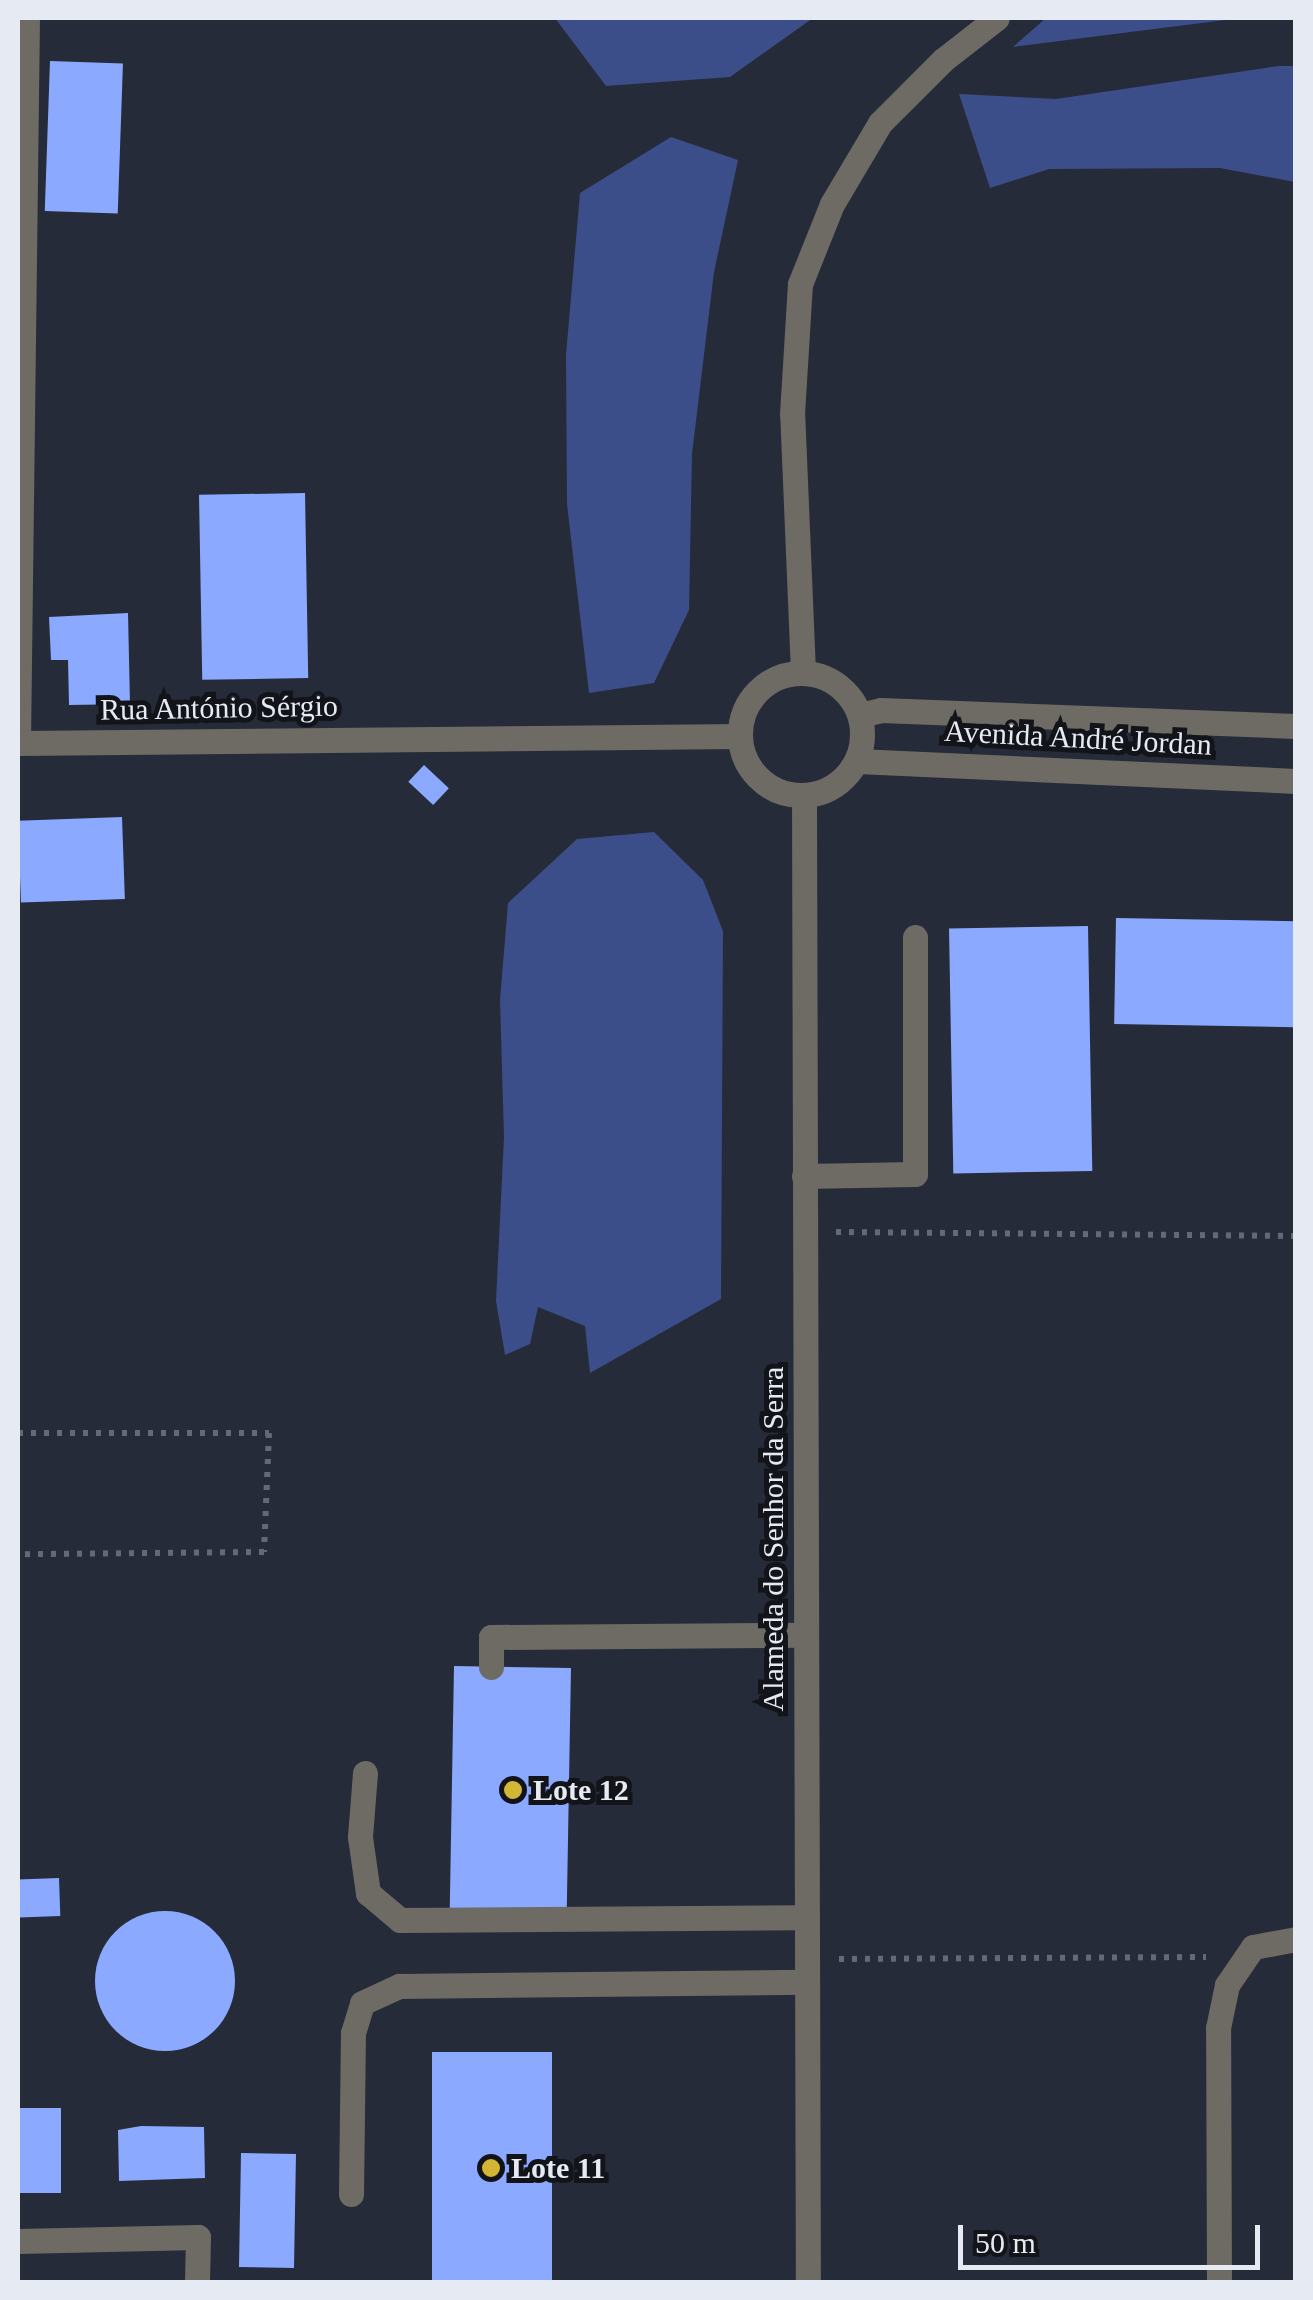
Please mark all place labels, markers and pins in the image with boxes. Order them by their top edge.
place label: Lote 12 [533,1772,629,1808]
marker: Lote 12 [502,1779,524,1801]
place label: Lote 11 [511,2150,605,2186]
marker: Lote 11 [480,2157,502,2179]

